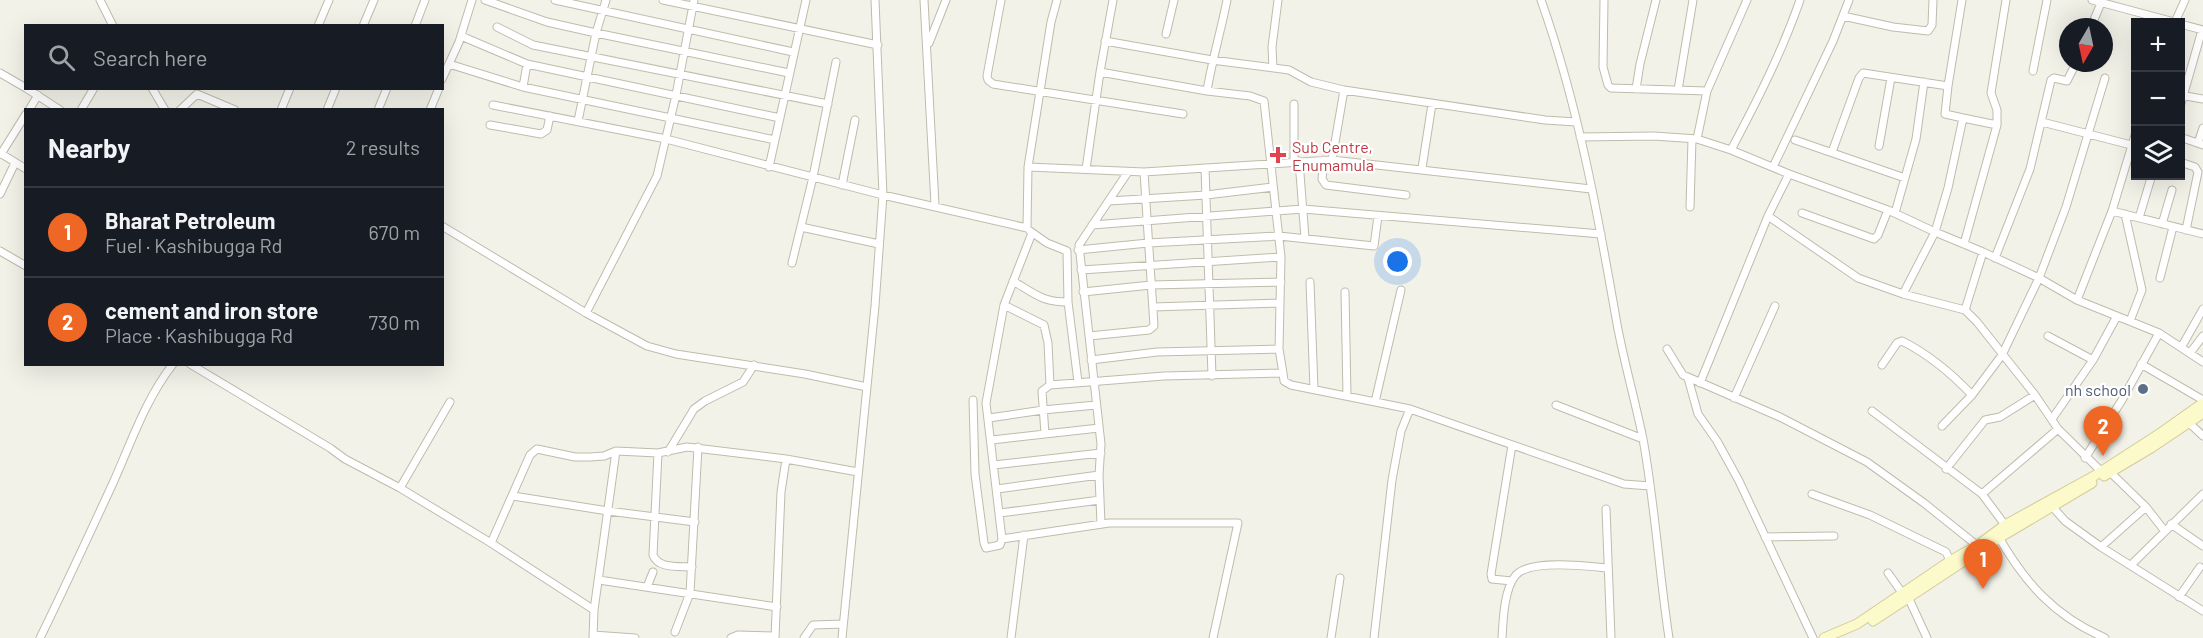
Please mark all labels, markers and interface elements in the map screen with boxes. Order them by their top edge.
north arrow [2059,18,2113,72]
map controls [2131,18,2185,180]
button: + [2131,18,2185,72]
search box [24,24,444,90]
icon: search [45,41,78,74]
text: Search here [93,44,207,70]
button: − [2131,72,2185,126]
button: layers [2131,126,2185,180]
text: Nearby [48,132,130,163]
text: 2 results [346,135,420,159]
place label: Sub Centre, Enumamula [1292,137,1374,174]
marker: Sub Centre, Enumamula [1269,146,1287,164]
text: Bharat Petroleum [105,207,275,233]
text: 1 [64,220,71,244]
text: 670 m [368,220,420,244]
text: Fuel · Kashibugga Rd [105,233,283,257]
your location [1383,247,1412,276]
text: cement and iron store [105,297,318,323]
text: 2 [62,310,73,334]
text: 730 m [368,310,420,334]
text: Place · Kashibugga Rd [105,323,293,347]
place label: nh school [2065,380,2131,399]
marker: nh school [2136,382,2150,396]
pin: 2 [2084,406,2122,456]
pin: 1 [1964,540,2002,589]

